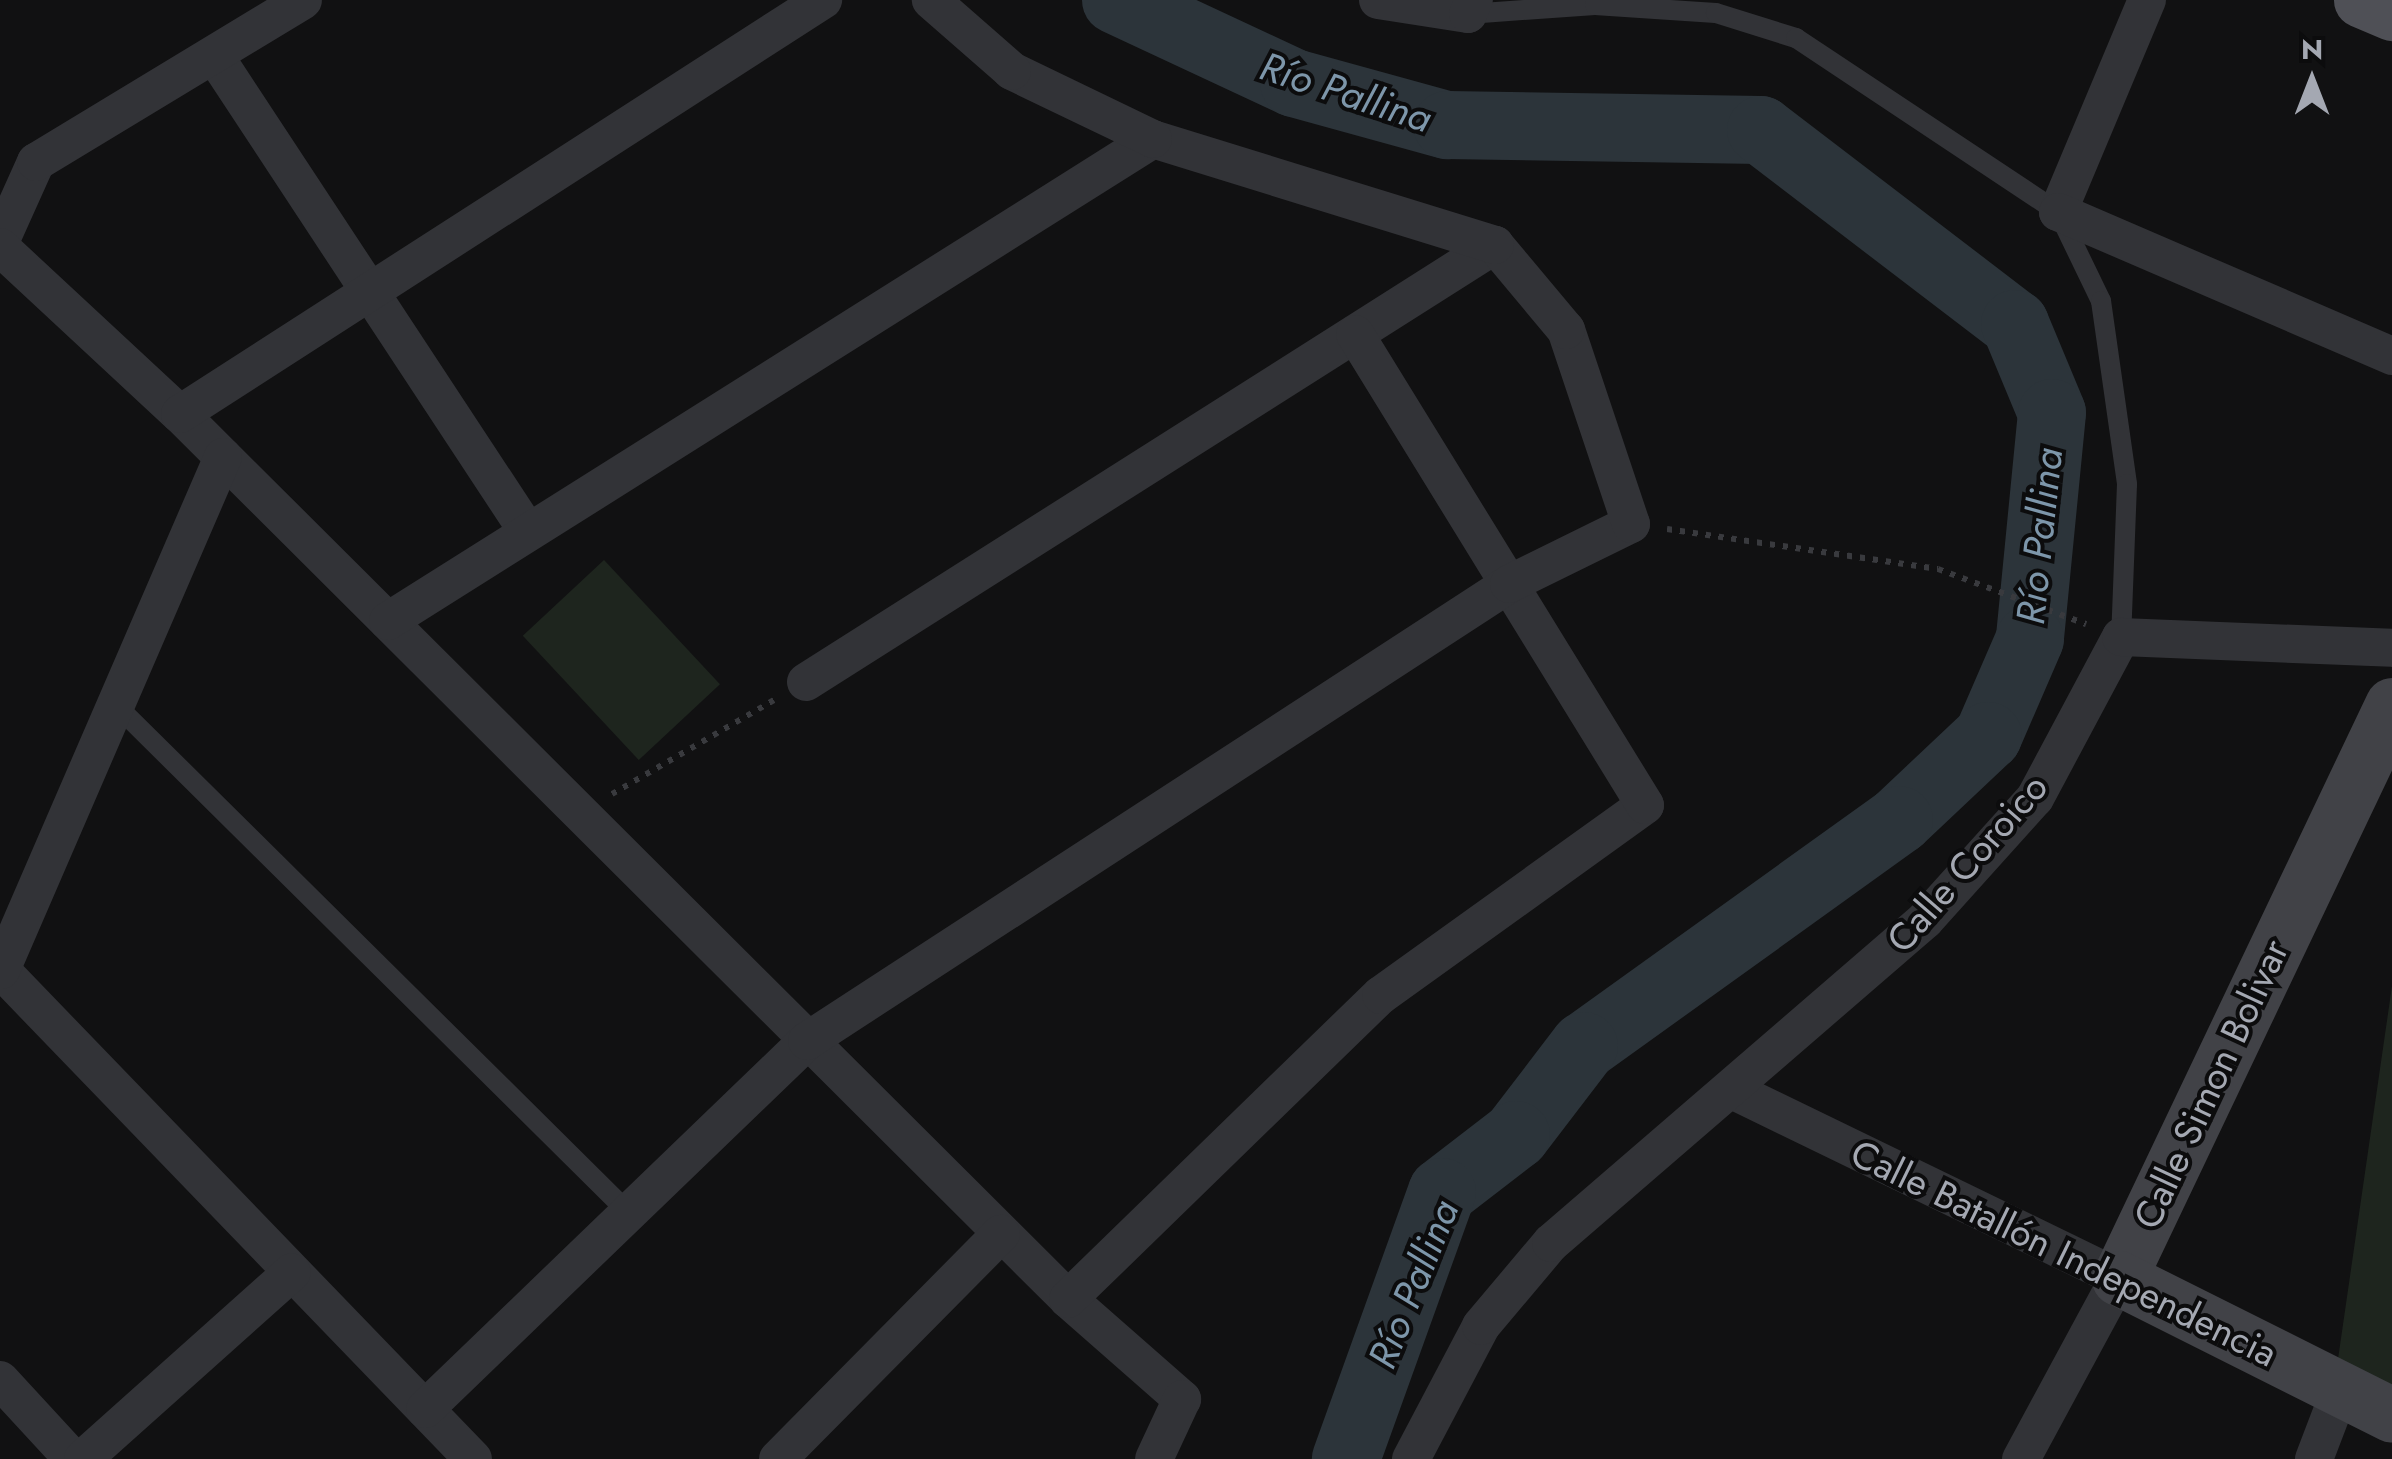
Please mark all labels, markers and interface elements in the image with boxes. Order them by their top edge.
text: N [2301,29,2323,70]
north arrow [2262,30,2362,130]
water label: Río Pallina [1254,42,1438,142]
water label: Río Pallina [2006,445,2072,627]
street label: Calle Coroico [1877,764,2057,962]
street label: Calle Simon Bolivar [2124,932,2298,1236]
street label: Calle Batallón Independencia [1844,1130,2284,1376]
water label: Río Pallina [1357,1193,1469,1375]

